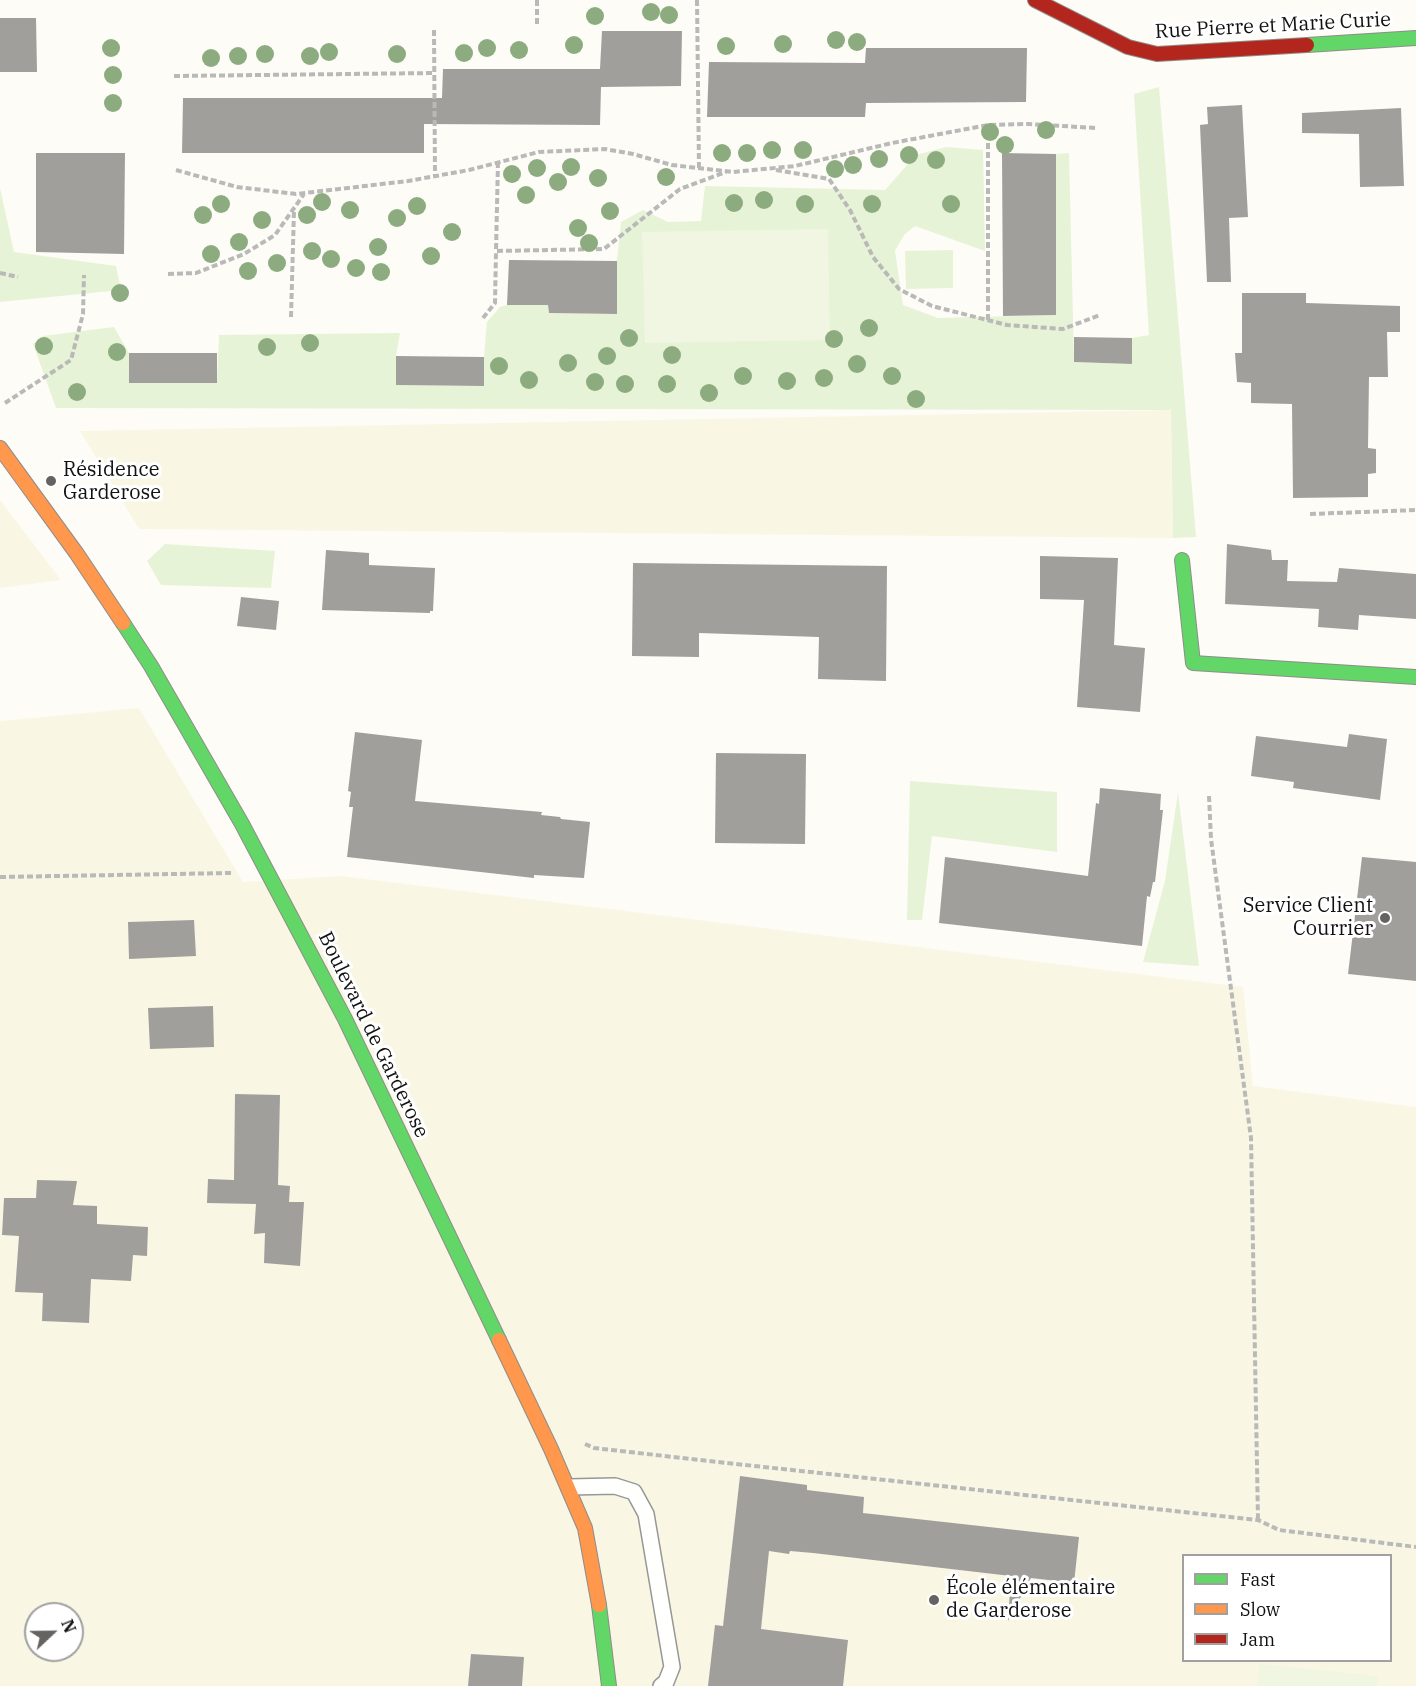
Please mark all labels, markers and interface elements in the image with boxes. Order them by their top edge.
street label: Rue Pierre et Marie Curie [1154,8,1392,44]
place label: Résidence Garderose [63,458,161,505]
marker: Résidence Garderose [44,474,58,488]
place label: Service Client Courrier [1243,894,1373,941]
marker: Service Client Courrier [1378,911,1392,925]
street label: Boulevard de Garderose [313,928,433,1142]
legend [1182,1554,1392,1662]
text: Fast [1240,1568,1275,1591]
place label: École élémentaire de Garderose [946,1576,1115,1623]
marker: École élémentaire de Garderose [927,1593,941,1607]
text: Slow [1240,1598,1280,1621]
north arrow [24,1602,84,1662]
text: N [57,1616,80,1636]
text: Jam [1240,1628,1275,1651]

